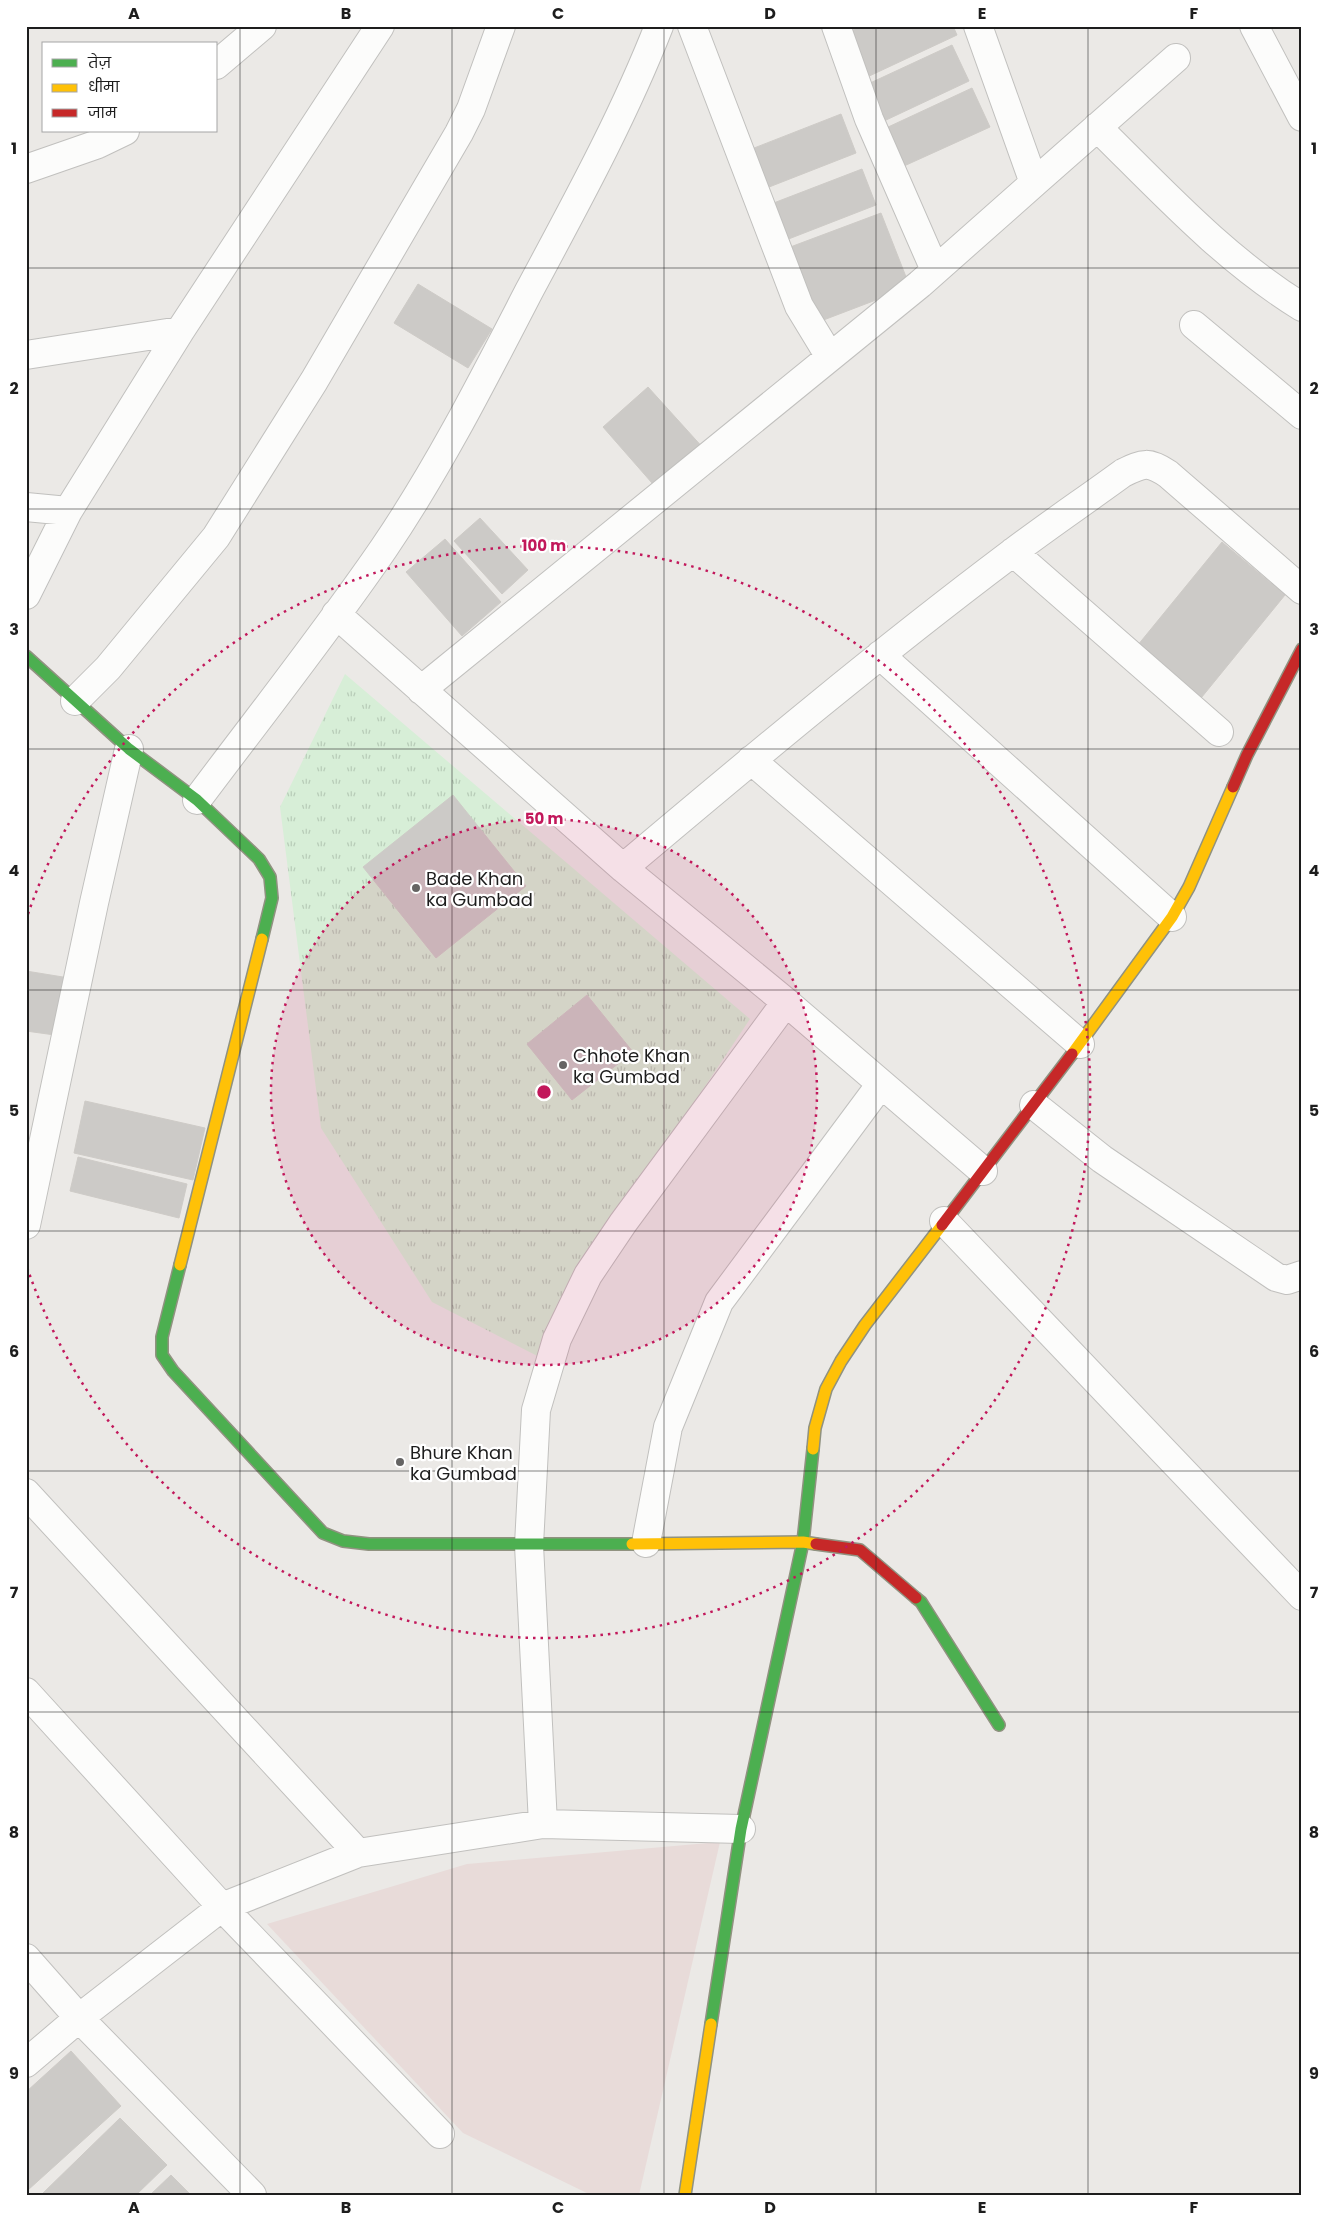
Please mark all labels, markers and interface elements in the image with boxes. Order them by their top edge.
text: A [128,2,140,25]
text: B [341,2,351,25]
text: C [552,2,564,25]
text: D [764,2,776,25]
text: E [978,2,986,25]
text: F [1190,2,1199,25]
legend [42,42,218,132]
text: तेज़ [87,52,111,73]
text: धीमा [88,76,120,97]
text: जाम [87,102,118,123]
text: 1 [11,137,17,160]
text: 1 [1311,137,1317,160]
text: 2 [9,377,19,400]
text: 2 [1309,377,1319,400]
text: 100 m [522,535,566,556]
text: 3 [9,618,19,641]
text: 3 [1309,618,1319,641]
text: 50 m [525,808,563,829]
text: 4 [9,859,20,882]
text: 4 [1309,859,1320,882]
place label: Bade Khan ka Gumbad [426,866,533,912]
marker: Bade Khan ka Gumbad [410,882,422,894]
place label: Chhote Khan ka Gumbad [573,1043,690,1089]
marker: Chhote Khan ka Gumbad [557,1059,569,1071]
centre of rings [535,1083,553,1101]
text: 5 [9,1099,19,1122]
text: 5 [1309,1099,1319,1122]
text: 6 [9,1340,19,1363]
text: 6 [1309,1340,1319,1363]
place label: Bhure Khan ka Gumbad [410,1440,517,1486]
marker: Bhure Khan ka Gumbad [394,1456,406,1468]
text: 7 [10,1581,19,1604]
text: 7 [1310,1581,1319,1604]
text: 8 [9,1821,19,1844]
text: 8 [1309,1821,1319,1844]
text: 9 [9,2062,19,2085]
text: 9 [1309,2062,1319,2085]
text: A [128,2196,140,2219]
text: B [341,2196,351,2219]
text: C [552,2196,564,2219]
text: D [764,2196,776,2219]
text: E [978,2196,986,2219]
text: F [1190,2196,1199,2219]

